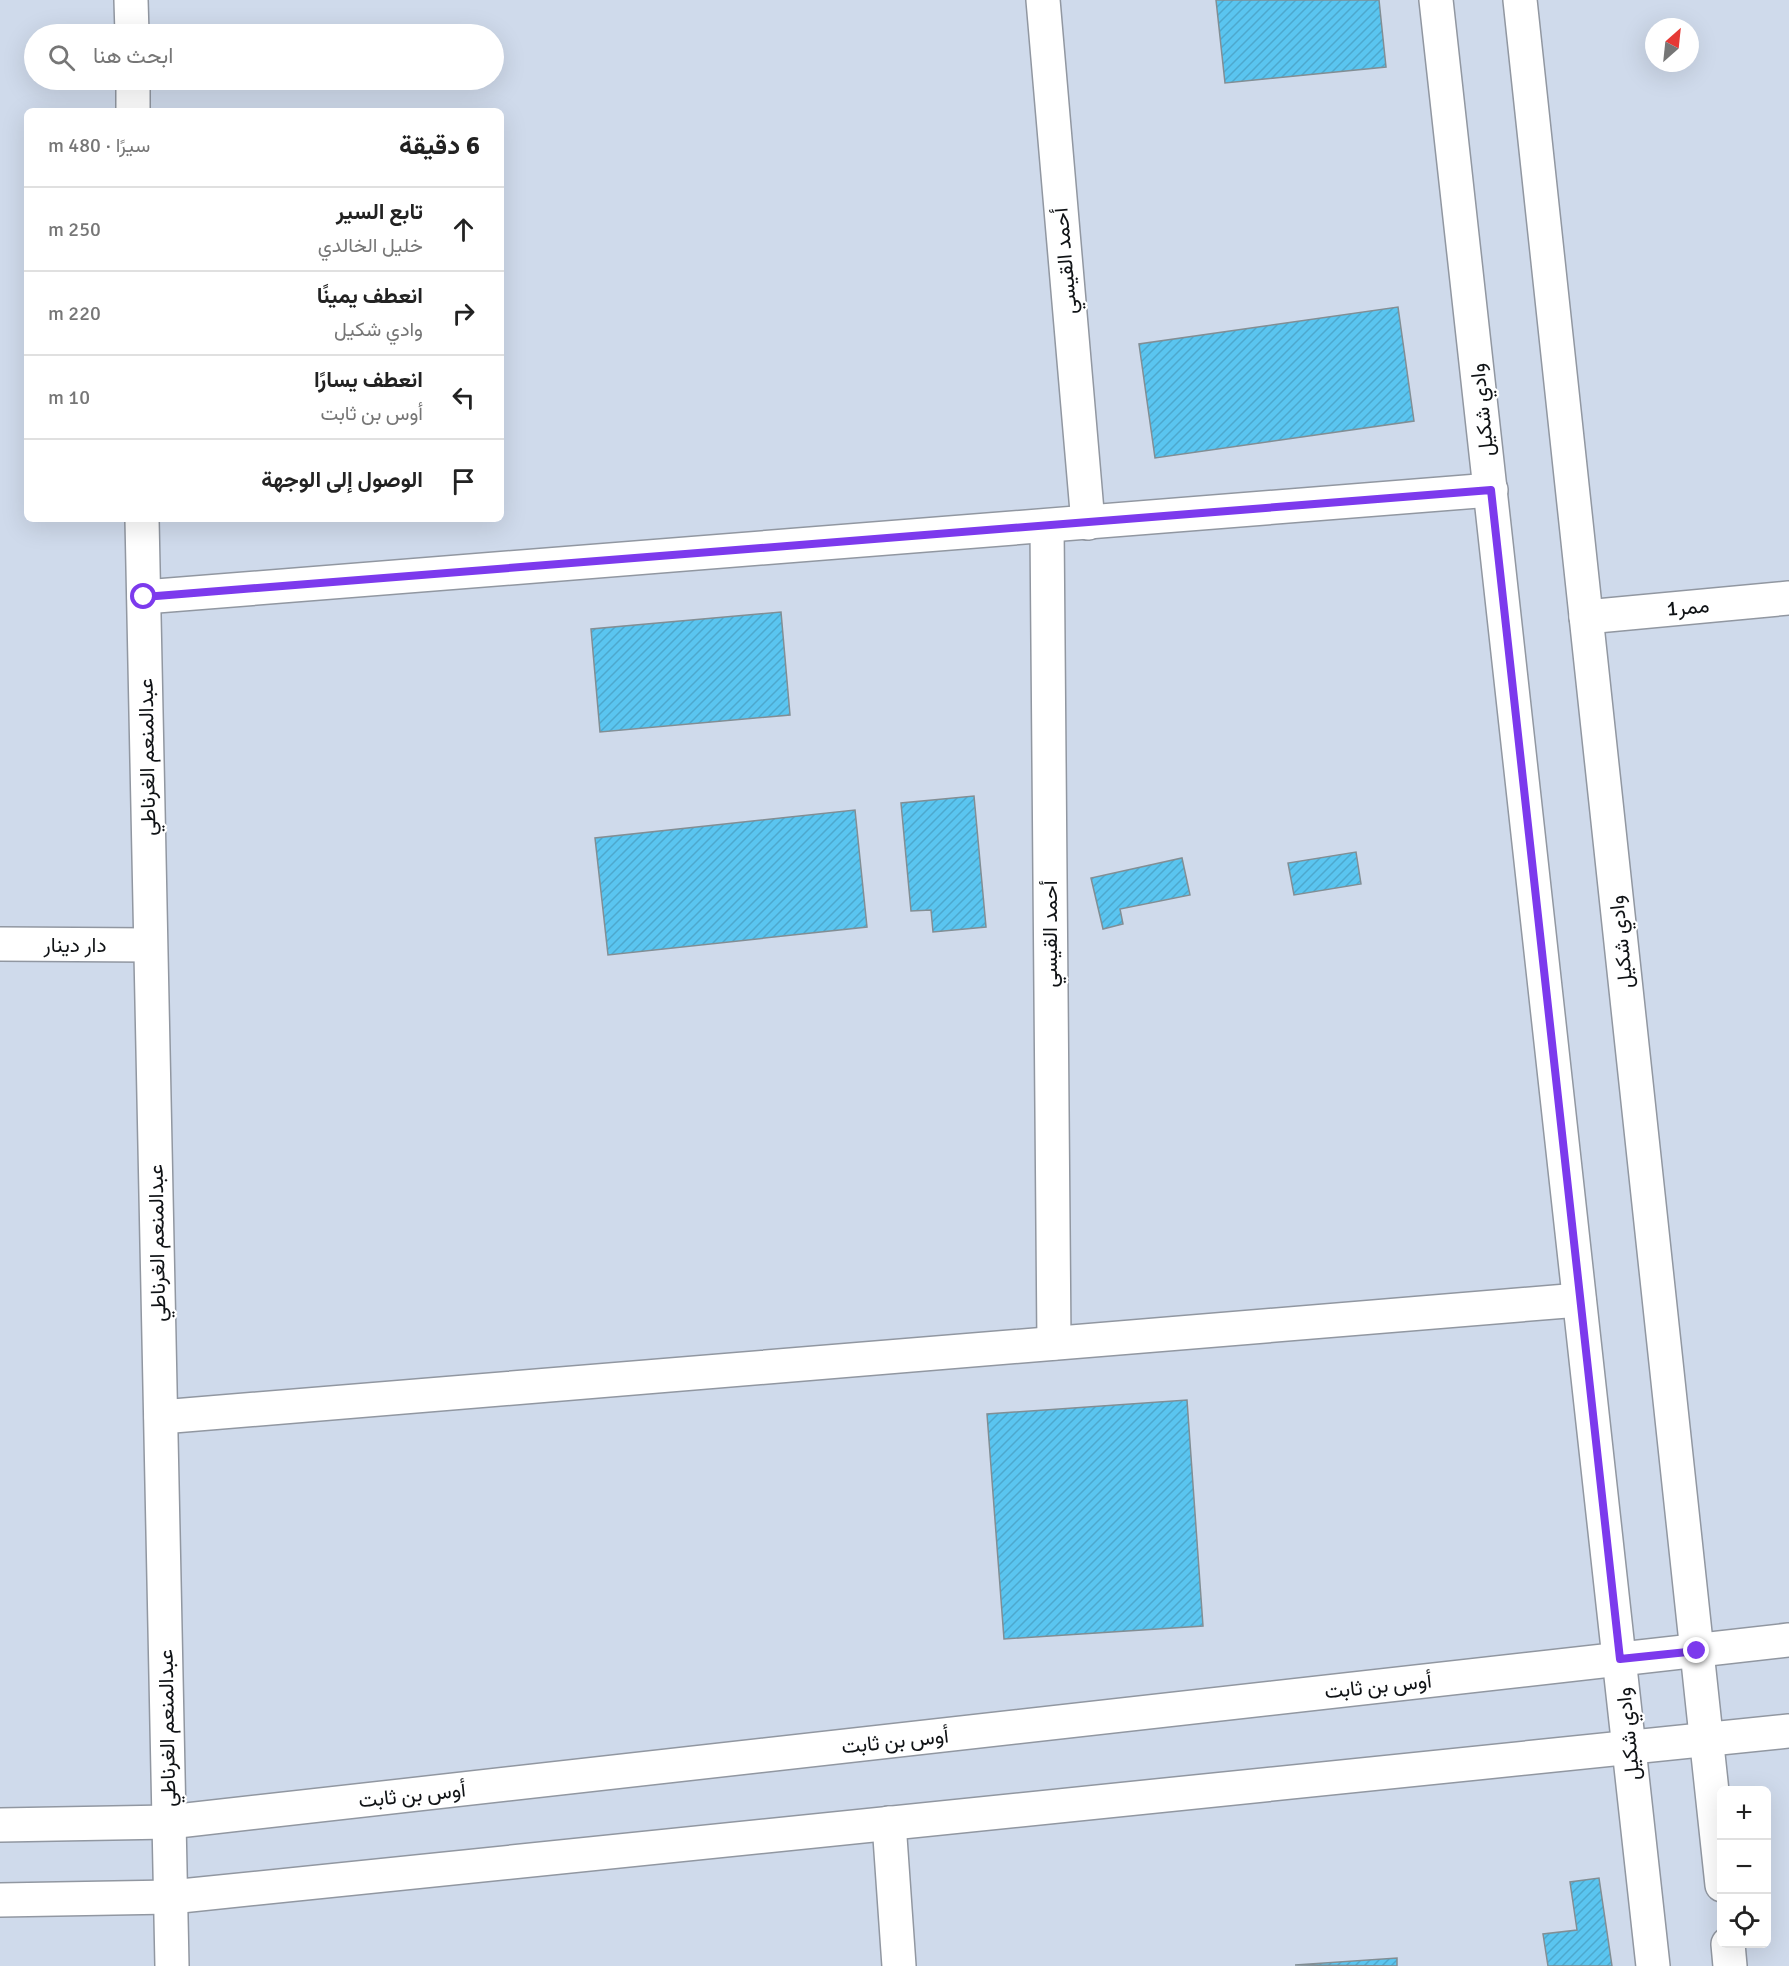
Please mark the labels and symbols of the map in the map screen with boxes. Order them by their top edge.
north arrow [1645,18,1699,72]
street label: أحمد القيسي [1047,206,1087,315]
street label: وادي شكيل [1464,362,1504,458]
route start [130,583,156,609]
street label: ممر1 [1666,592,1710,622]
street label: عبدالمنعم الغرناطي [133,678,165,836]
street label: أحمد القيسي [1037,880,1067,988]
street label: وادي شكيل [1603,894,1643,990]
street label: دار دينار [42,932,107,958]
street label: عبدالمنعم الغرناطي [143,1164,175,1322]
route end [1683,1637,1709,1663]
street label: عبدالمنعم الغرناطي [153,1649,185,1807]
street label: أوس بن ثابت [1323,1667,1433,1705]
street label: وادي شكيل [1610,1686,1650,1782]
street label: أوس بن ثابت [840,1722,950,1760]
street label: أوس بن ثابت [357,1776,467,1814]

